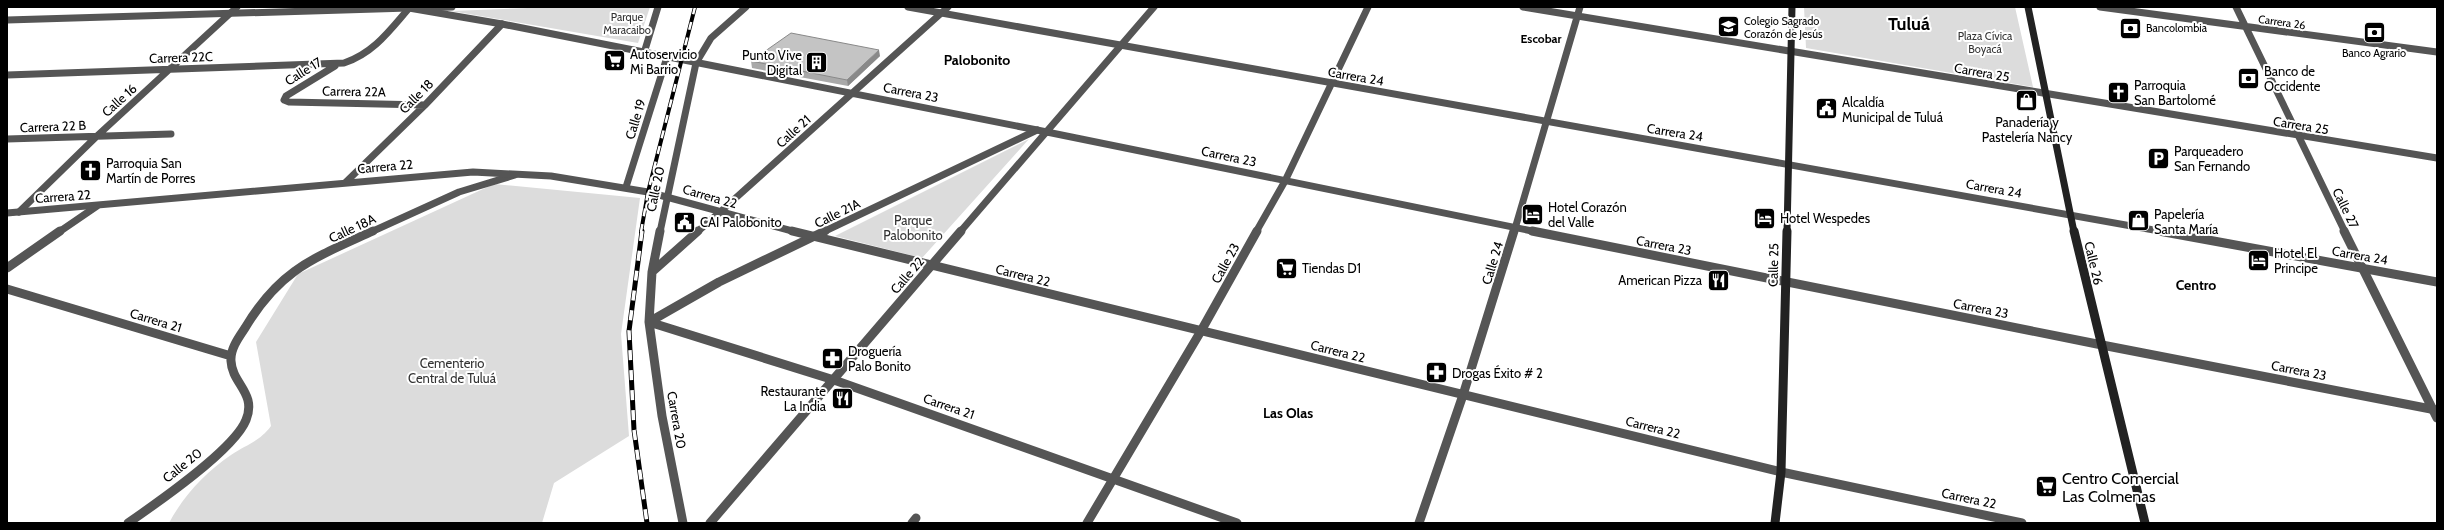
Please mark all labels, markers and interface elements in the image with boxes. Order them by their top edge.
park label: Parque Maracaibo [603,10,651,37]
street label: Carrera 26 [2257,12,2307,32]
district label: Tuluá [1888,13,1930,35]
school or university icon: Colegio Sagrado Corazón de Jesús [1716,14,1742,40]
place label: Colegio Sagrado Corazón de Jesús [1744,14,1823,41]
bank icon: Bancolombia [2117,15,2143,41]
bank icon: Banco Agrario [2361,20,2387,46]
place label: Bancolombia [2146,21,2208,35]
park label: Plaza Cívica Boyacá [1958,29,2013,56]
district label: Escobar [1521,31,1562,46]
place label: Autoservicio Mi Barrio [630,46,697,77]
place label: Banco Agrario [2342,46,2406,60]
place label: Punto Vive Digital [742,47,802,78]
street label: Carrera 22C [149,48,213,66]
supermarket icon: Autoservicio Mi Barrio [601,48,627,74]
building icon: Punto Vive Digital [804,49,830,75]
district label: Palobonito [944,51,1010,69]
street label: Calle 17 [282,53,325,89]
street label: Carrera 25 [1953,59,2011,85]
street label: Carrera 24 [1327,63,1386,89]
place label: Banco de Occidente [2264,63,2321,94]
bank icon: Banco de Occidente [2236,65,2262,91]
street label: Calle 18 [395,75,437,117]
place label: Parroquia San Bartolomé [2134,77,2216,108]
street label: Carrera 23 [882,79,940,105]
church icon: Parroquia San Bartolomé [2105,79,2131,105]
street label: Calle 16 [98,80,140,120]
street label: Carrera 22A [322,82,386,100]
shop icon: Panadería y Pastelería Nancy [2014,87,2040,113]
place label: Alcaldía Municipal de Tuluá [1842,94,1944,125]
public building icon: Alcaldía Municipal de Tuluá [1813,96,1839,122]
street label: Calle 19 [621,97,649,141]
street label: Calle 21 [772,111,814,151]
street label: Carrera 25 [2272,113,2330,137]
place label: Panadería y Pastelería Nancy [1982,114,2073,145]
street label: Carrera 22 B [20,117,87,135]
street label: Carrera 24 [1646,120,1705,144]
street label: Carrera 23 [1200,142,1258,170]
place label: Parqueadero San Fernando [2174,143,2250,174]
parking icon: Parqueadero San Fernando [2145,145,2171,171]
place label: Parroquia San Martín de Porres [106,155,196,186]
street label: Carrera 22 [357,156,414,176]
church icon: Parroquia San Martín de Porres [78,157,104,183]
street label: Calle 20 [642,165,668,213]
street label: Carrera 24 [1965,175,2024,201]
street label: Carrera 22 [681,181,739,211]
street label: Calle 27 [2329,185,2363,231]
street label: Carrera 22 [35,186,92,206]
street label: Calle 21A [811,195,863,231]
place label: Hotel Corazón del Valle [1548,199,1627,230]
hotel icon: Hotel Corazón del Valle [1520,201,1546,227]
hotel icon: Hotel Wespedes [1752,205,1778,231]
place label: Papelería Santa María [2154,206,2219,237]
shop icon: Papelería Santa María [2125,208,2151,234]
public building icon: CAI Palobonito [671,209,697,235]
street label: Calle 18A [326,210,378,246]
place label: Hotel Wespedes [1780,210,1871,226]
park label: Parque Palobonito [883,212,943,243]
place label: CAI Palobonito [700,214,782,230]
street label: Carrera 23 [1635,232,1693,258]
street label: Calle 24 [1478,239,1506,286]
street label: Calle 23 [1207,240,1243,286]
street label: Calle 26 [2081,240,2107,286]
street label: Carrera 24 [2331,242,2390,268]
street label: Calle 25 [1765,243,1781,287]
place label: Hotel El Principe [2274,245,2318,276]
hotel icon: Hotel El Principe [2245,247,2271,273]
street label: Calle 22 [887,253,927,297]
supermarket icon: Tiendas D1 [1274,255,1300,281]
street label: Carrera 22 [994,260,1052,290]
place label: Tiendas D1 [1302,260,1361,276]
restaurant icon: American Pizza [1705,267,1731,293]
place label: American Pizza [1618,272,1703,288]
district label: Centro [2176,276,2216,294]
street label: Carrera 23 [1952,295,2010,321]
street label: Carrera 21 [128,305,184,335]
street label: Carrera 22 [1309,336,1367,366]
place label: Droguería Palo Bonito [848,343,911,374]
pharmacy icon: Droguería Palo Bonito [819,345,845,371]
park label: Cementerio Central de Tuluá [408,355,497,386]
street label: Carrera 23 [2270,357,2328,383]
pharmacy icon: Drogas Éxito # 2 [1424,360,1450,386]
place label: Drogas Éxito # 2 [1452,364,1543,381]
place label: Restaurante La India [761,383,827,414]
restaurant icon: Restaurante La India [829,385,855,411]
street label: Carrera 20 [664,390,690,450]
street label: Carrera 21 [921,390,977,422]
district label: Las Olas [1263,404,1313,422]
street label: Carrera 22 [1624,412,1682,442]
street label: Calle 20 [159,444,205,486]
place label: Centro Comercial Las Colmenas [2062,469,2179,506]
supermarket icon: Centro Comercial Las Colmenas [2033,474,2059,500]
street label: Carrera 22 [1940,484,1998,512]

